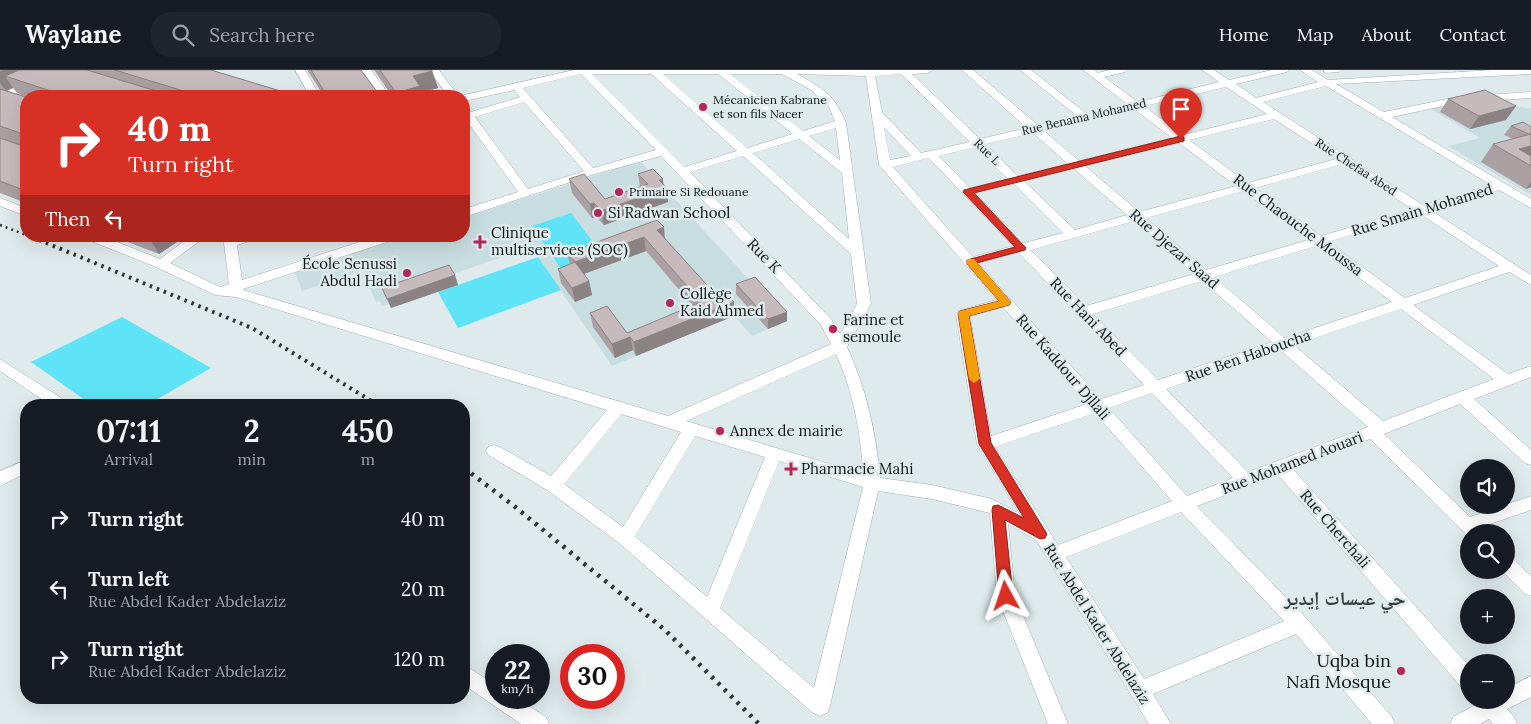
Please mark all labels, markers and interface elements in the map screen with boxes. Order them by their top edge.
search box [151,12,501,57]
text: Waylane [25,19,121,50]
icon: search [169,21,197,49]
text: Search here [209,23,315,47]
text: Home [1219,23,1269,46]
text: Map [1297,23,1333,46]
text: About [1361,23,1411,46]
text: Contact [1439,23,1506,46]
pin [1160,88,1202,139]
place label: Mécanicien Kabrane et son fils Nacer [713,92,827,121]
street label: Rue Benama Mohamed [1020,95,1148,138]
icon: arrive [1167,95,1195,123]
marker: Mécanicien Kabrane et son fils Nacer [697,101,709,113]
text: 40 m [128,106,211,151]
icon: right [45,110,110,175]
street label: Rue L [971,135,1004,168]
street label: Rue Chefaa Abed [1313,135,1400,199]
text: Turn right [128,150,233,178]
street label: Rue Chaouche Moussa [1230,170,1367,280]
street label: Rue Smain Mohamed [1349,179,1495,240]
place label: Primaire Si Redouane [629,184,749,199]
marker: Primaire Si Redouane [613,186,625,198]
place label: Si Radwan School [608,203,730,222]
icon: left [100,205,128,233]
street label: Rue Djezar Saad [1126,205,1223,293]
text: Then [45,207,90,231]
marker: Si Radwan School [592,207,604,219]
place label: Clinique multiservices (SOC) [491,223,628,260]
street label: Rue K [743,234,786,277]
marker: Clinique multiservices (SOC) [473,235,487,249]
place label: École Senussi Abdul Hadi [302,254,397,290]
marker: École Senussi Abdul Hadi [401,267,413,279]
street label: Rue Hani Abed [1046,273,1131,360]
place label: Collège Kaid Ahmed [680,284,764,320]
marker: Collège Kaid Ahmed [664,297,676,309]
place label: Farine et semoule [843,310,904,346]
street label: Rue Kaddour Djllali [1012,310,1114,423]
marker: Farine et semoule [827,323,839,335]
street label: Rue Ben Haboucha [1183,325,1313,386]
text: 07:11 [96,412,161,450]
text: 2 [244,412,260,450]
text: 450 [342,412,394,450]
place label: Annex de mairie [729,421,843,440]
marker: Annex de mairie [714,425,726,437]
street label: Rue Mohamed Aouari [1219,427,1365,498]
text: Arrival [104,449,153,469]
text: min [237,449,266,469]
text: m [361,449,375,469]
place label: Pharmacie Mahi [801,459,913,478]
map controls [1460,459,1515,709]
button: sound [1460,459,1515,514]
marker: Pharmacie Mahi [785,463,797,475]
street label: Rue Cherchali [1296,486,1375,572]
icon: right [45,505,73,533]
text: Turn right [88,507,184,531]
text: 40 m [401,507,445,531]
button: search [1460,524,1515,579]
street label: Rue Abdel Kader Abdelaziz [1040,540,1155,708]
text: Turn left [88,567,169,591]
position arrow [979,569,1031,621]
icon: left [45,575,73,603]
text: 20 m [401,577,445,601]
district label: حي عيسات إيدير [1283,586,1406,614]
button: + [1460,589,1515,644]
text: Rue Abdel Kader Abdelaziz [88,591,286,611]
text: Turn right [88,637,184,661]
speed limit sign: 30 [560,644,625,709]
icon: right [45,645,73,673]
text: 120 m [394,647,445,671]
place label: Uqba bin Nafi Mosque [1286,649,1391,693]
text: 22 [504,654,531,686]
button: − [1460,654,1515,709]
text: Rue Abdel Kader Abdelaziz [88,661,286,681]
marker: Uqba bin Nafi Mosque [1395,665,1407,677]
text: km/h [501,681,534,696]

